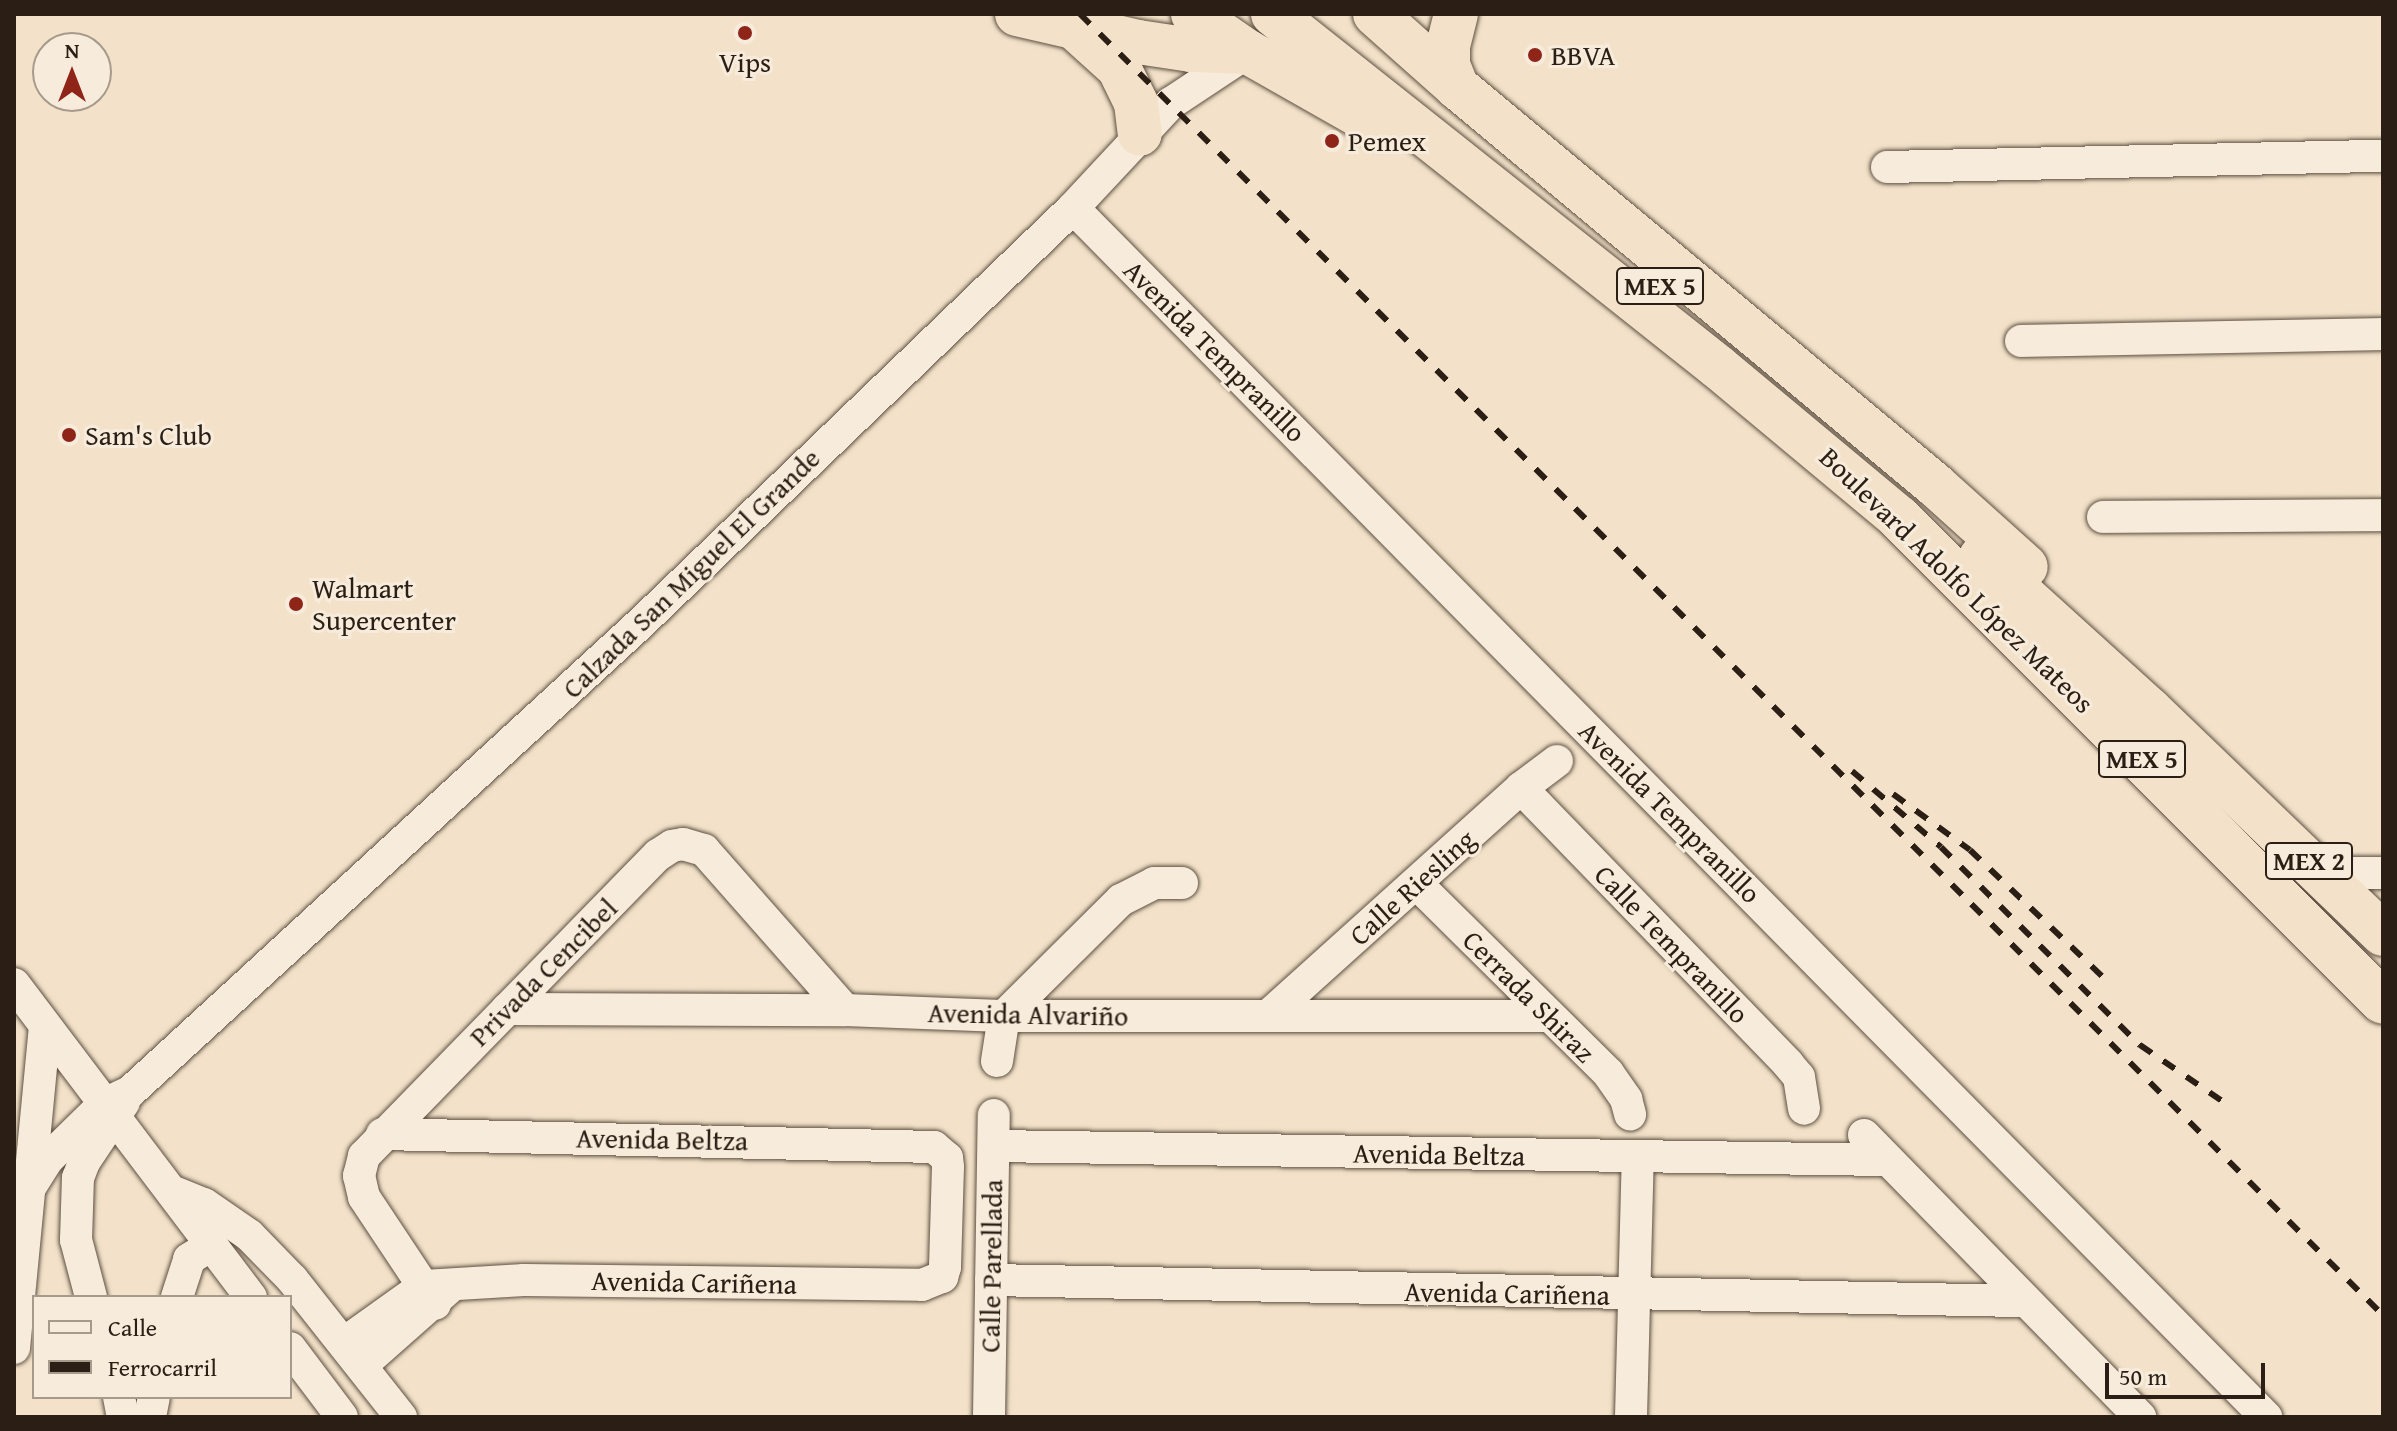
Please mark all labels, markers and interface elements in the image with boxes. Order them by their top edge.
marker: Vips [736,24,754,42]
north arrow [32,32,112,112]
text: N [65,34,79,66]
place label: BBVA [1551,38,1615,72]
place label: Vips [719,45,771,79]
marker: BBVA [1526,46,1544,64]
place label: Pemex [1348,124,1426,158]
marker: Pemex [1323,132,1341,150]
street label: Avenida Tempranillo [1117,253,1313,449]
road number: MEX 5 [1616,264,1704,308]
place label: Sam's Club [85,418,212,452]
marker: Sam's Club [60,426,78,444]
street label: Boulevard Adolfo López Mateos [1813,440,2101,720]
street label: Calzada San Miguel El Grande [555,441,827,705]
place label: Walmart Supercenter [312,571,456,637]
marker: Walmart Supercenter [287,595,305,613]
street label: Avenida Tempranillo [1572,714,1768,910]
road number: MEX 5 [2098,737,2186,781]
street label: Calle Riesling [1342,822,1482,952]
road number: MEX 2 [2265,839,2353,883]
street label: Calle Tempranillo [1588,858,1756,1030]
street label: Privada Cencibel [462,891,624,1053]
street label: Cerrada Shiraz [1456,923,1602,1069]
street label: Avenida Alvariño [927,995,1129,1033]
street label: Avenida Beltza [576,1121,748,1157]
street label: Avenida Beltza [1353,1136,1525,1172]
street label: Calle Parellada [973,1179,1009,1353]
street label: Avenida Cariñena [591,1263,797,1301]
street label: Avenida Cariñena [1404,1274,1610,1312]
legend [32,1295,292,1399]
text: Calle [108,1310,157,1345]
scale bar [2109,1347,2269,1397]
text: Ferrocarril [108,1350,217,1385]
text: 50 m [2119,1359,2167,1394]

